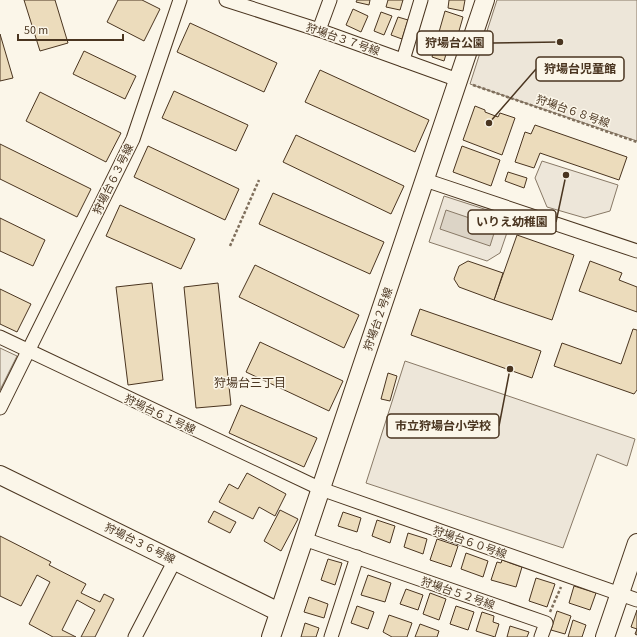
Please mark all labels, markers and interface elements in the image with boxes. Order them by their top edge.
scale bar [18,16,123,42]
street label: 狩場台３７号線 [304,20,382,59]
text: 50 m [24,22,48,39]
callout: 狩場台公園 [417,31,493,55]
text: 狩場台公園 [425,35,485,52]
callout: 狩場台児童館 [536,57,624,81]
text: 狩場台児童館 [544,61,616,78]
street label: 狩場台６８号線 [534,92,612,131]
street label: 狩場台６３号線 [90,141,137,217]
callout: いりえ幼稚園 [468,210,556,234]
text: いりえ幼稚園 [476,214,548,231]
street label: 狩場台２号線 [361,286,396,353]
district label: 狩場台三丁目 [214,375,286,392]
street label: 狩場台６１号線 [122,391,198,438]
callout: 市立狩場台小学校 [387,414,499,438]
text: 市立狩場台小学校 [395,418,491,435]
street label: 狩場台３６号線 [102,520,178,567]
street label: 狩場台６０号線 [431,523,509,562]
street label: 狩場台５２号線 [419,574,497,613]

